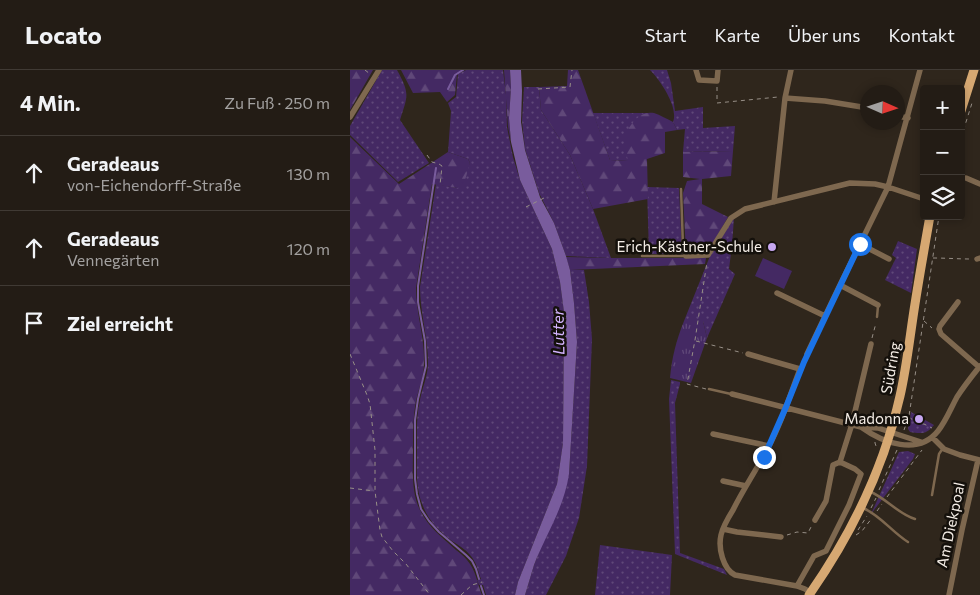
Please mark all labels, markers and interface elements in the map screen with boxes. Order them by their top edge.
text: Locato [25,20,102,49]
text: Start [645,24,687,46]
text: Karte [715,24,760,46]
text: Über uns [788,24,861,46]
text: Kontakt [889,24,955,46]
north arrow [860,85,905,130]
map controls [920,85,965,220]
button: + [920,85,965,130]
text: 4 Min. [20,90,81,115]
text: Zu Fuß · 250 m [224,93,330,112]
button: − [920,130,965,175]
text: Geradeaus [67,152,159,175]
icon: ahead [20,159,48,187]
text: 130 m [287,164,330,183]
text: von-Eichendorff-Straße [67,175,241,194]
button: layers [920,175,965,220]
text: Geradeaus [67,227,159,250]
route start [849,233,872,256]
icon: ahead [20,234,48,262]
place label: Erich-Kästner-Schule [616,237,762,255]
text: 120 m [287,239,330,258]
marker: Erich-Kästner-Schule [766,241,778,253]
text: Vennegärten [67,250,159,269]
water label: Lutter [548,308,567,355]
icon: arrive [20,309,48,337]
text: Ziel erreicht [67,312,173,335]
street label: Südring [877,340,903,395]
place label: Madonna [844,409,909,427]
marker: Madonna [913,413,925,425]
route end [753,446,776,469]
street label: Am Diekpoal [932,480,968,569]

